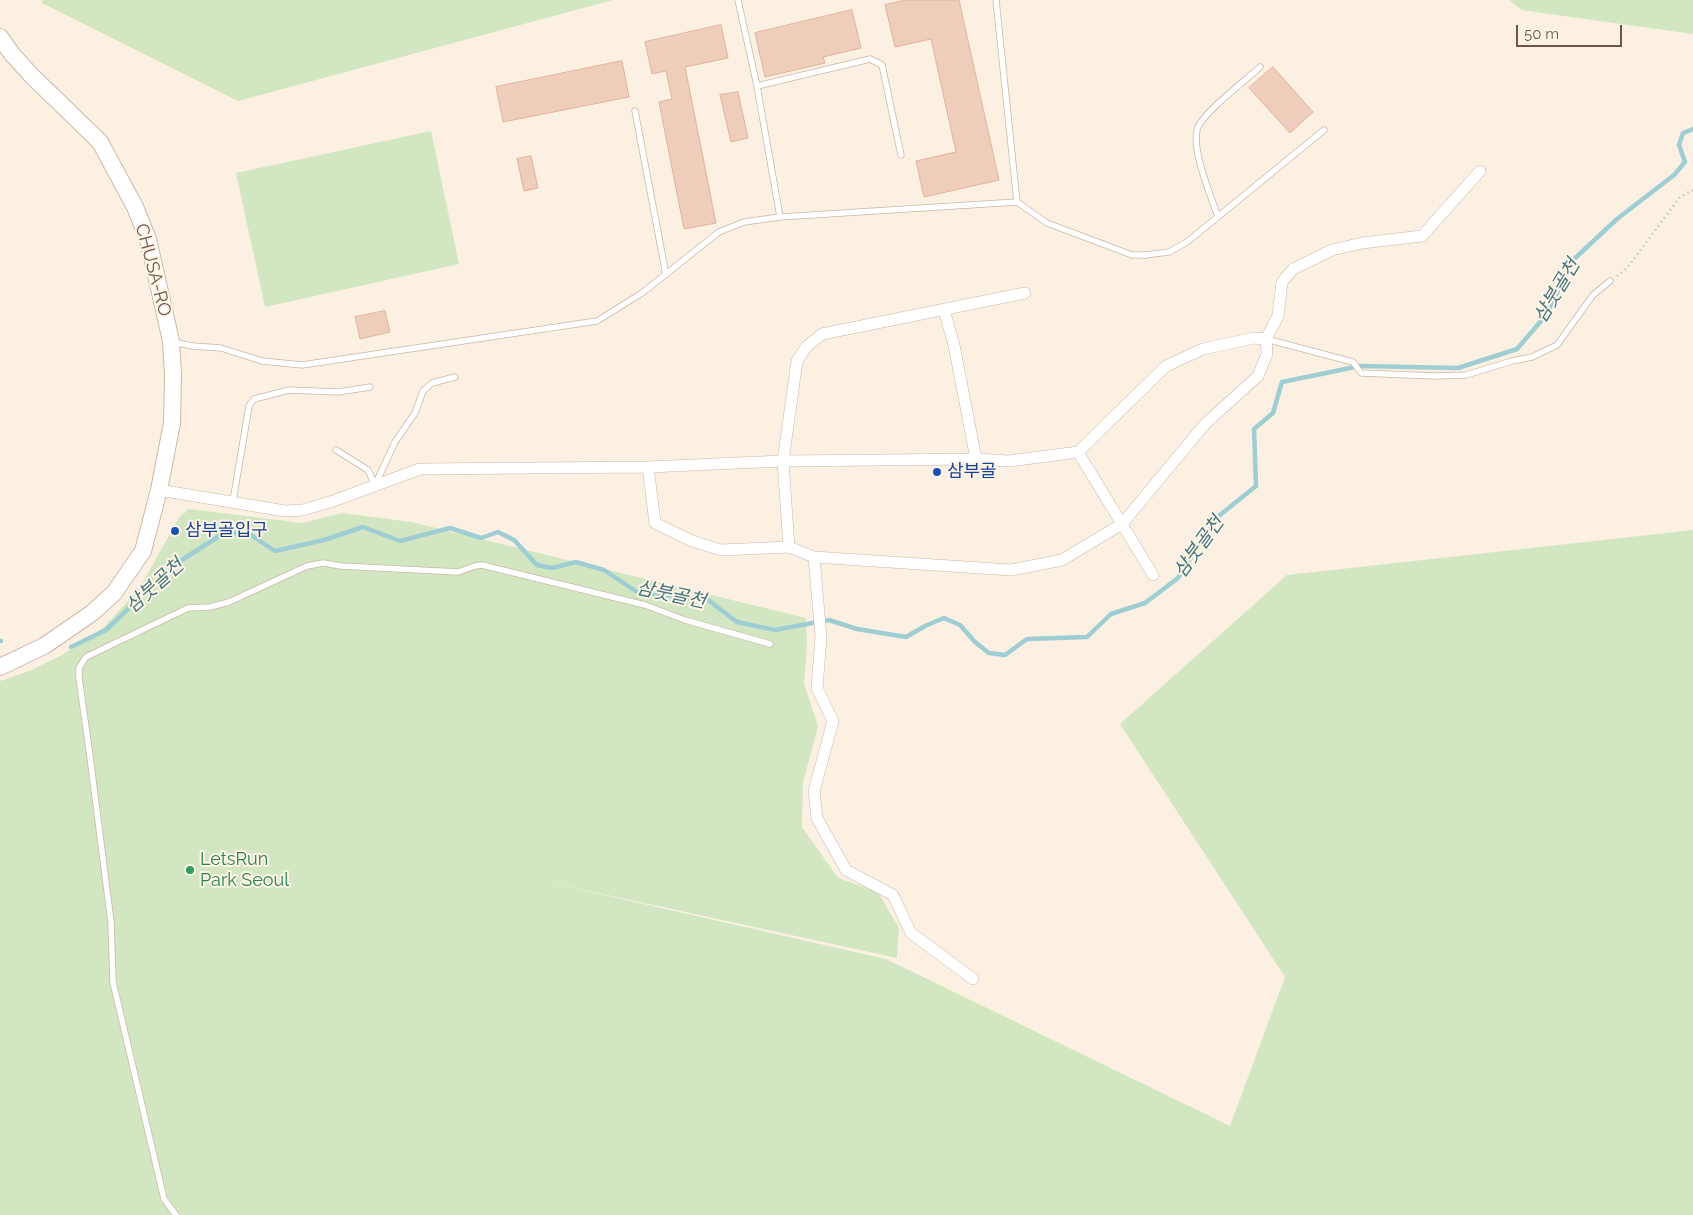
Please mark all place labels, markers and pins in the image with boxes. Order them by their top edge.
place label: 삼부골 [947,461,997,483]
marker: 삼부골 [931,466,943,478]
place label: 삼부골입구 [185,520,268,542]
marker: 삼부골입구 [169,525,181,537]
place label: LetsRun Park Seoul [200,849,289,892]
marker: LetsRun Park Seoul [184,864,196,876]

